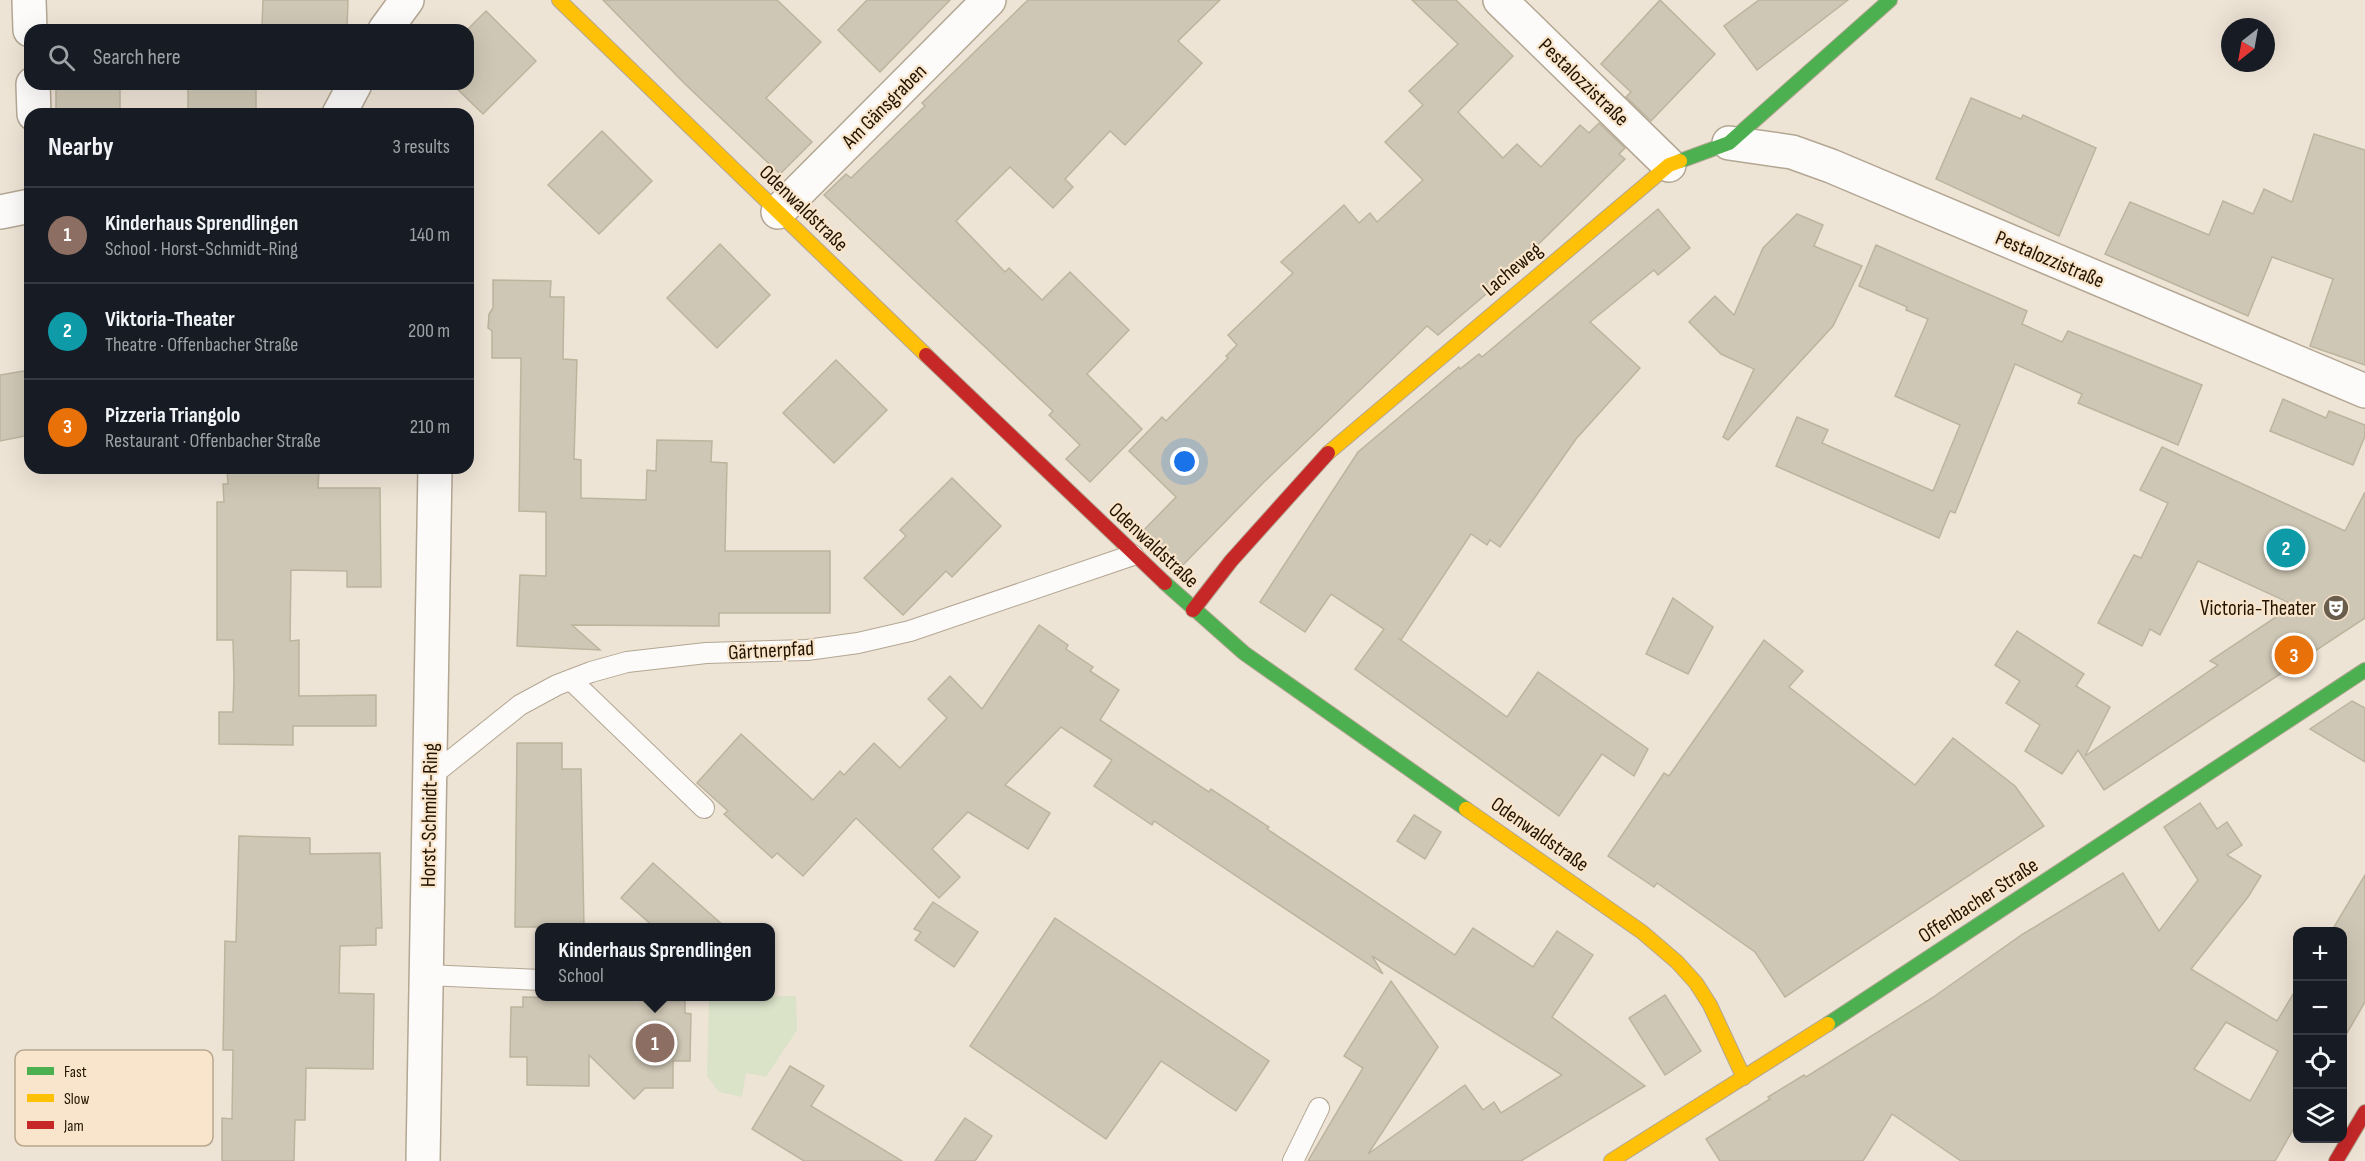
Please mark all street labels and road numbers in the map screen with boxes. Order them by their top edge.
street label: Pestalozzistraße [1533,33,1634,132]
street label: Am Gänsgraben [836,59,932,155]
street label: Odenwaldstraße [754,160,853,257]
street label: Pestalozzistraße [1992,225,2108,294]
street label: Lacheweg [1477,237,1547,302]
street label: Odenwaldstraße [1104,497,1204,593]
street label: Gärtnerpfad [727,636,815,665]
street label: Horst-Schmidt-Ring [416,743,443,887]
street label: Odenwaldstraße [1486,792,1593,877]
street label: Offenbacher Straße [1914,852,2043,948]

